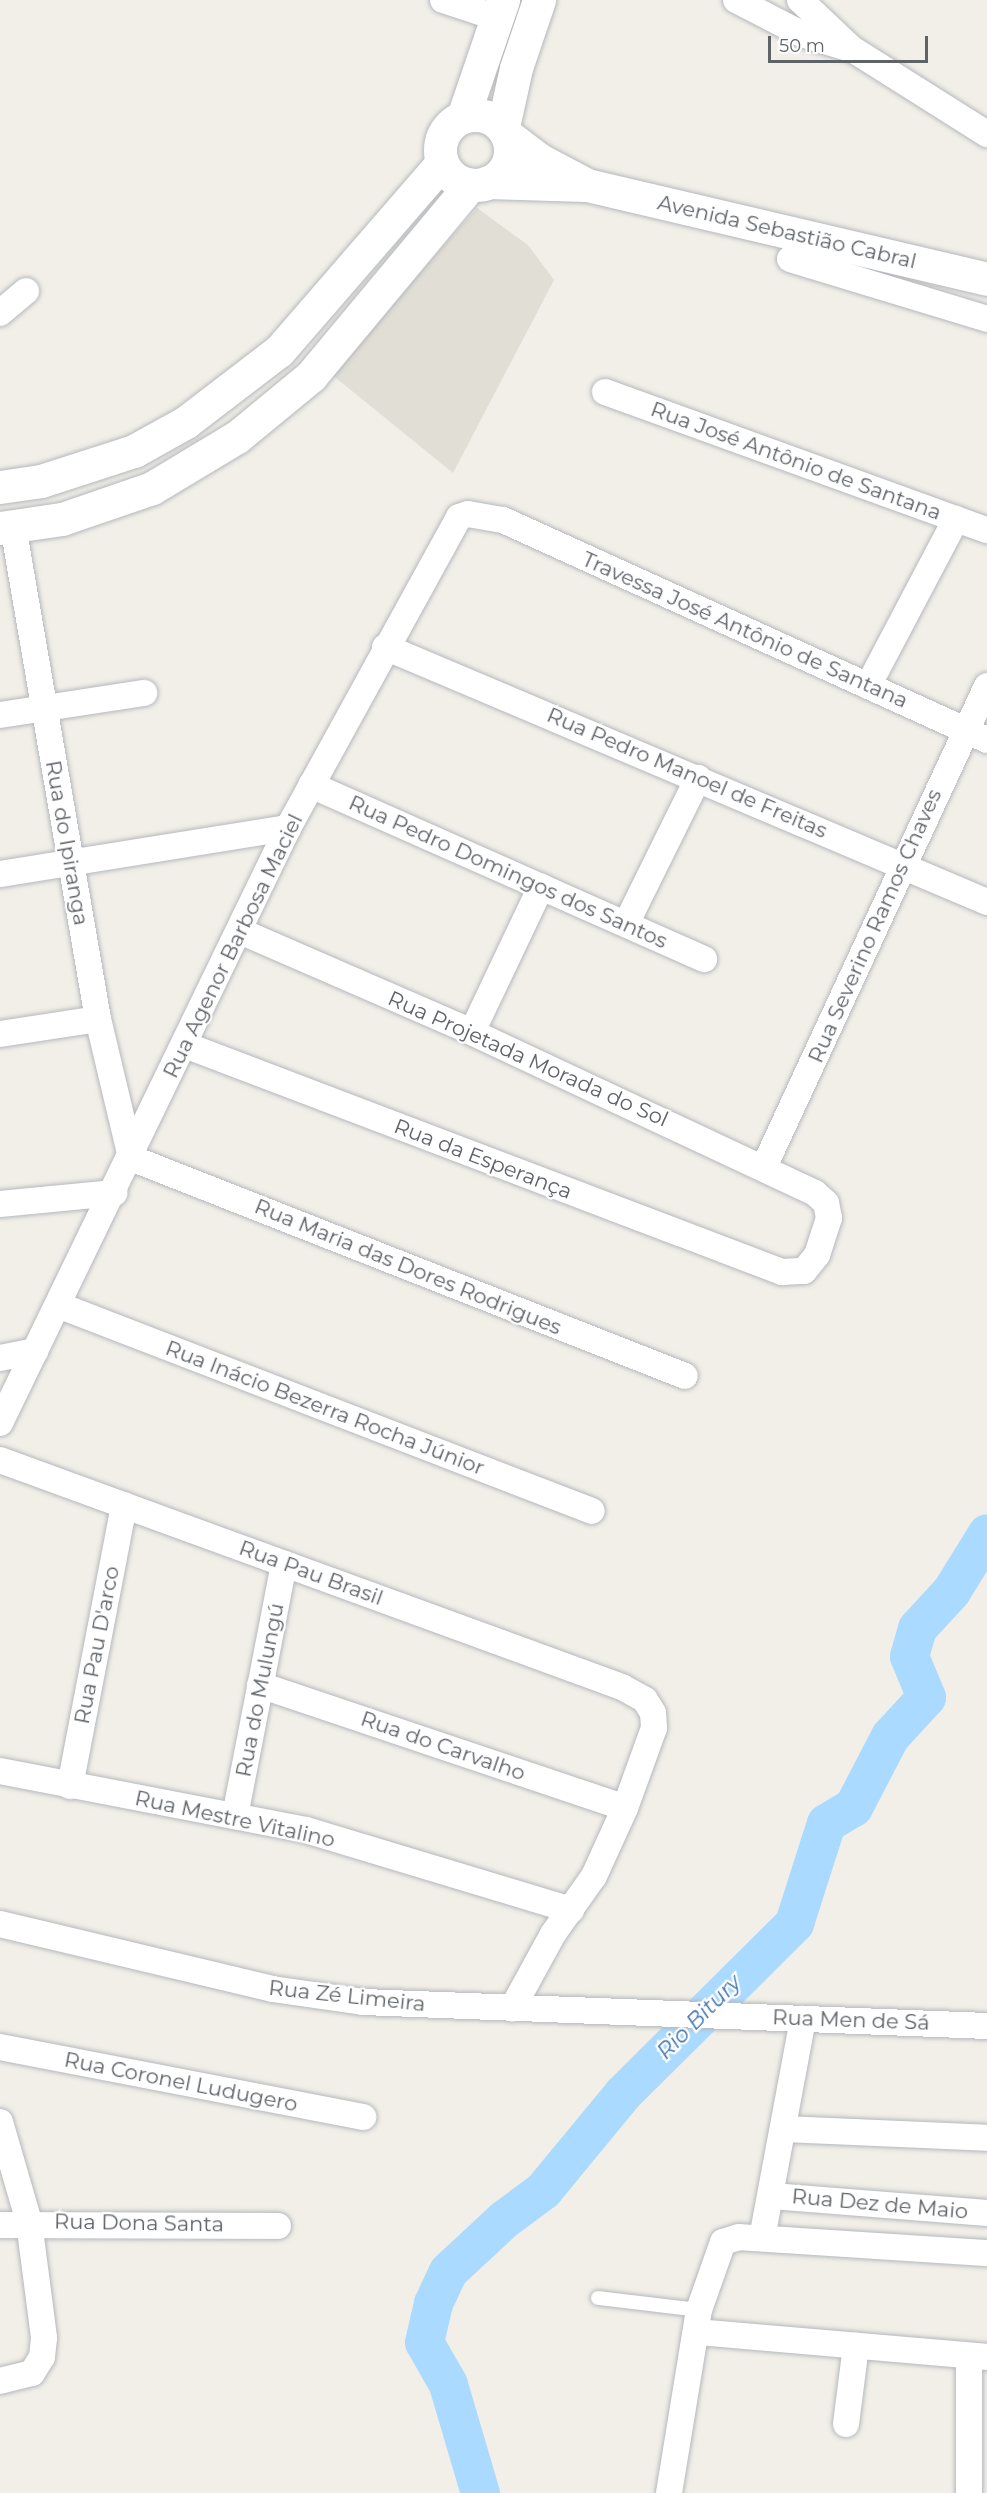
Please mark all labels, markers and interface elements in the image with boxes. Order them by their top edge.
scale bar [771,24,932,62]
text: 50 m [779,35,825,57]
street label: Avenida Sebastião Cabral [655,190,919,274]
street label: Rua José Antônio de Santana [647,397,945,525]
street label: Travessa José Antônio de Santana [578,547,912,713]
street label: Rua Pedro Manoel de Freitas [543,702,831,844]
street label: Rua do Ipiranga [40,758,94,928]
street label: Rua Severino Ramos Chaves [803,785,947,1067]
street label: Rua Pedro Domingos dos Santos [345,790,671,954]
street label: Rua Agenor Barbosa Maciel [158,810,308,1082]
street label: Rua Projetada Morada do Sol [384,986,672,1132]
street label: Rua da Esperança [390,1113,576,1205]
street label: Rua Maria das Dores Rodrigues [251,1194,565,1340]
street label: Rua Inácio Bezerra Rocha Júnior [162,1335,488,1481]
street label: Rua Pau Brasil [236,1535,386,1611]
street label: Rua Pau D'arco [69,1564,125,1726]
street label: Rua do Mulungú [231,1601,289,1779]
street label: Rua do Carvalho [357,1706,529,1786]
street label: Rua Mestre Vitalino [133,1785,337,1853]
water label: Rio Bitury [651,1969,747,2065]
street label: Rua Zé Limeira [267,1975,427,2017]
street label: Rua Men de Sá [772,2005,930,2035]
street label: Rua Coronel Ludugero [62,2047,300,2117]
street label: Rua Dez de Maio [791,2184,969,2224]
street label: Rua Dona Santa [54,2209,224,2237]

